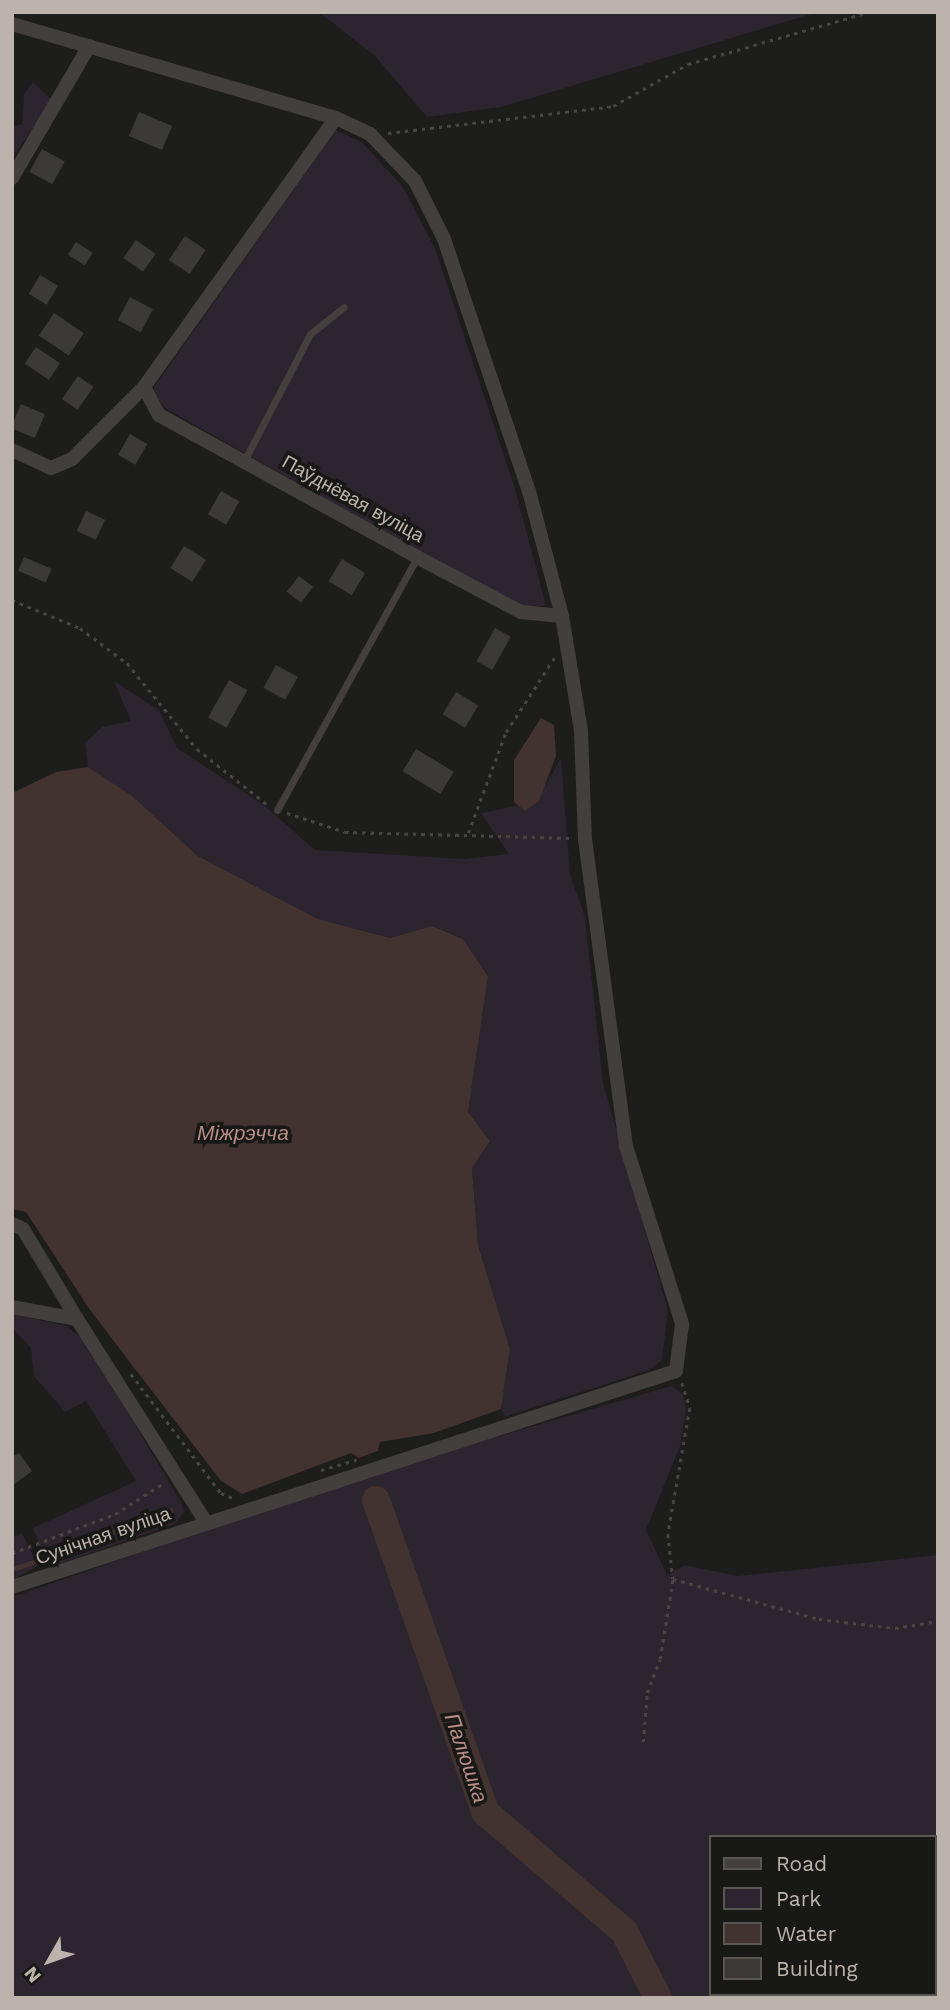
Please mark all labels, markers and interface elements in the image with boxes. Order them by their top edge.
street label: Паўднёвая вуліца [278,451,428,547]
water label: Міжрэчча [197,1120,289,1146]
street label: Сунічная вуліца [33,1502,173,1570]
water label: Палюшка [439,1710,493,1806]
legend [708,1835,936,1996]
text: Road [776,1851,827,1876]
text: Park [776,1886,821,1911]
text: Water [776,1921,836,1946]
north arrow [14,1926,84,1996]
text: Building [776,1956,858,1981]
text: N [19,1962,46,1988]

